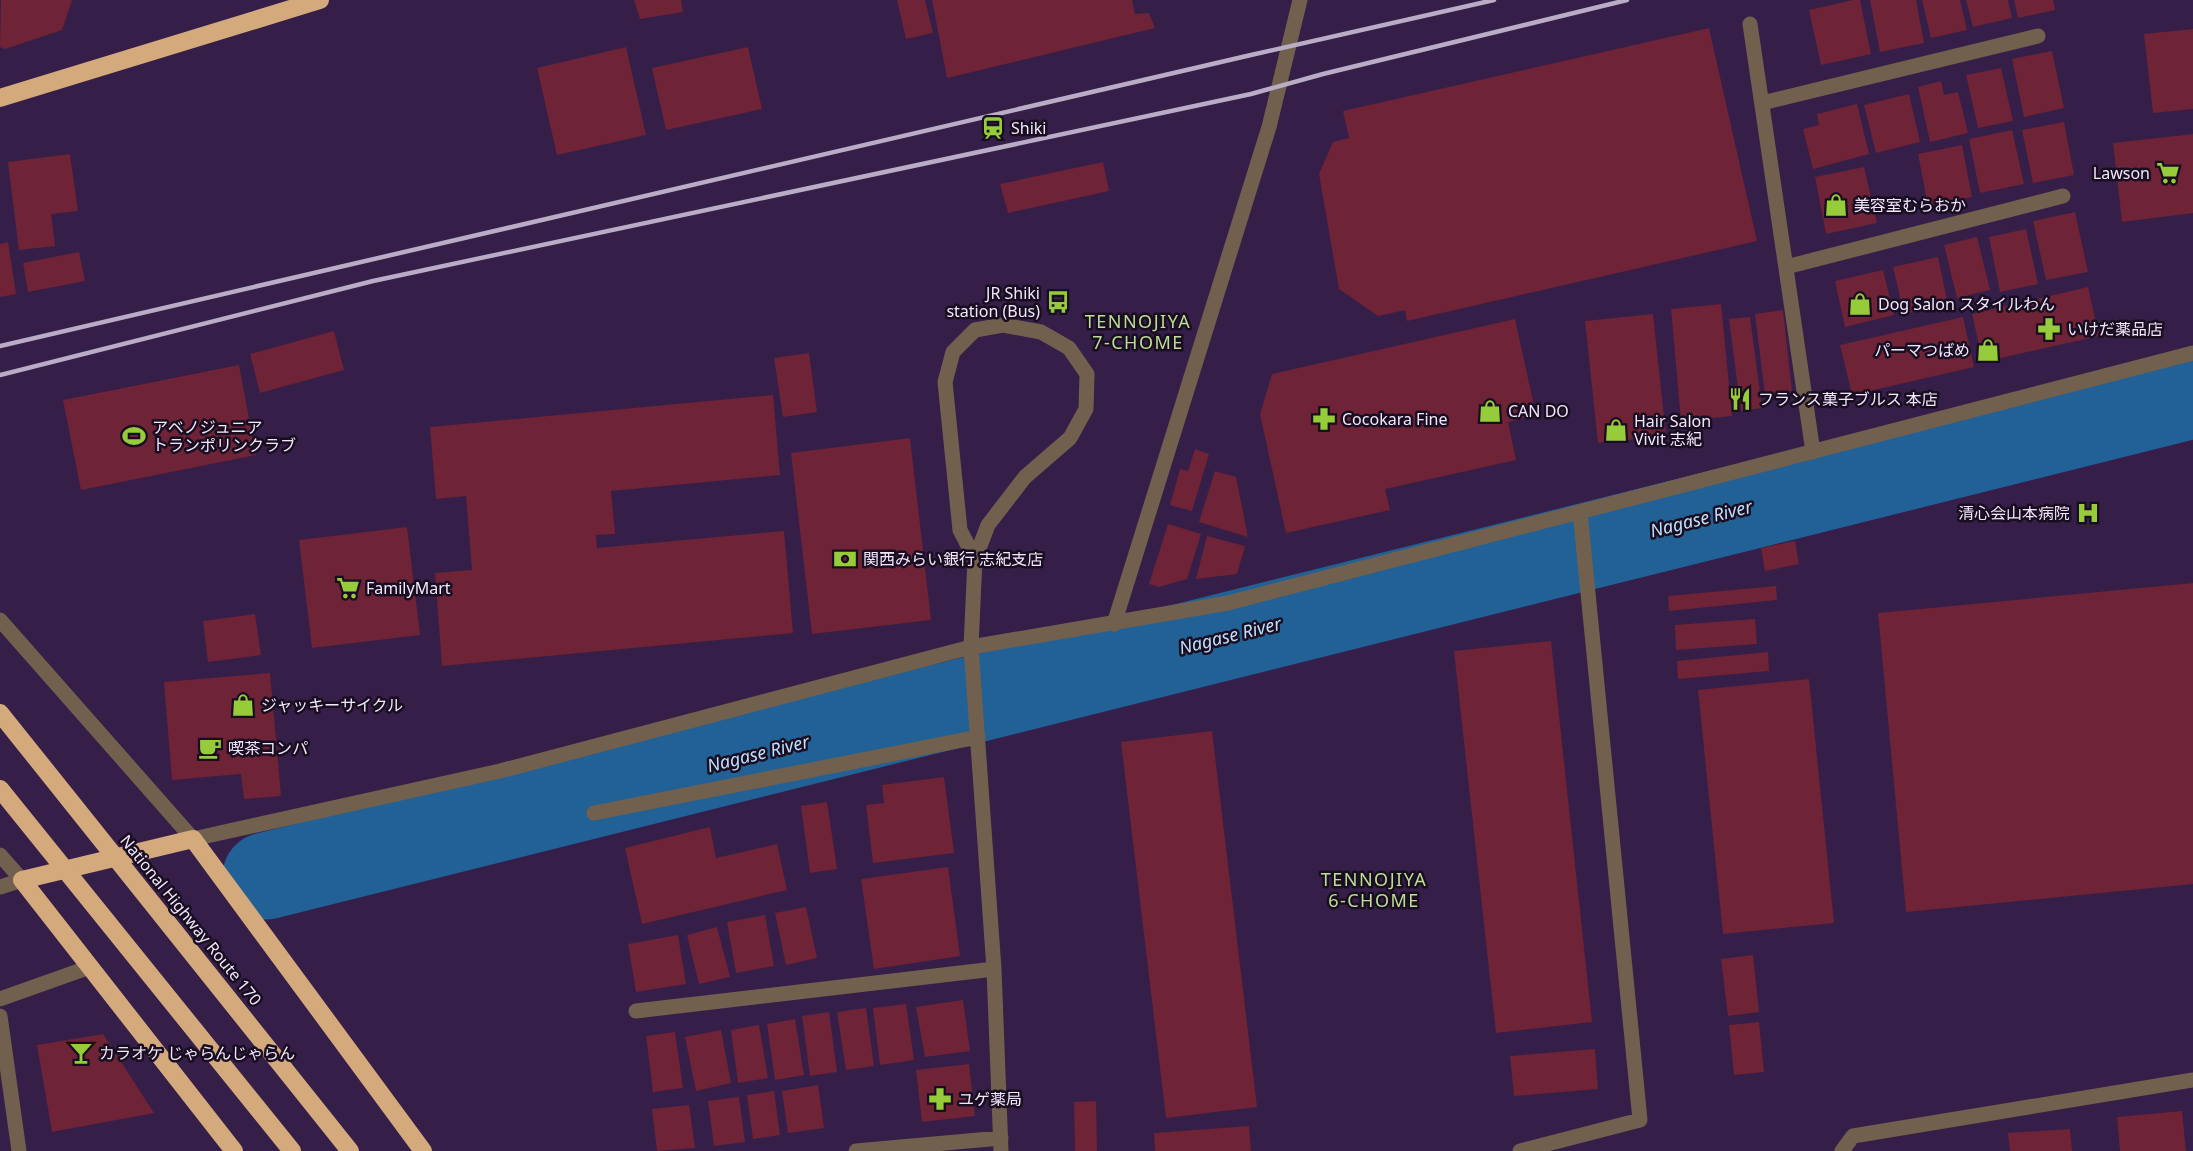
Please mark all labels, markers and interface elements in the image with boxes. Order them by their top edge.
station icon: Shiki [980,115,1006,141]
place label: Shiki [1011,117,1046,139]
supermarket icon: Lawson [2155,160,2181,186]
place label: Lawson [2093,162,2150,184]
shop icon: 美容室むらおか [1823,192,1849,218]
place label: 美容室むらおか [1854,194,1966,216]
place label: JR Shiki station (Bus) [946,282,1040,322]
bus stop icon: JR Shiki station (Bus) [1045,289,1071,315]
shop icon: Dog Salon スタイルわん [1847,291,1873,317]
place label: Dog Salon スタイルわん [1878,293,2055,315]
district label: TENNOJIYA 7-CHOME [1085,309,1191,354]
pharmacy icon: いけだ薬品店 [2036,316,2062,342]
place label: いけだ薬品店 [2067,318,2163,340]
shop icon: パーマつばめ [1975,337,2001,363]
place label: パーマつばめ [1874,339,1970,361]
restaurant icon: フランス菓子ブルス 本店 [1727,386,1753,412]
place label: フランス菓子ブルス 本店 [1758,388,1938,410]
shop icon: CAN DO [1477,398,1503,424]
place label: CAN DO [1508,400,1569,422]
pharmacy icon: Cocokara Fine [1311,406,1337,432]
place label: Cocokara Fine [1342,408,1447,430]
place label: Hair Salon Vivit 志紀 [1634,410,1711,450]
place label: アベノジュニア トランポリンクラブ [152,416,296,456]
shop icon: Hair Salon Vivit 志紀 [1603,417,1629,443]
sports icon: アベノジュニア トランポリンクラブ [121,423,147,449]
water label: Nagase River [1647,494,1755,542]
hospital icon: 清心会山本病院 [2075,500,2101,526]
place label: 清心会山本病院 [1958,502,2070,524]
bank icon: 関西みらい銀行 志紀支店 [832,546,858,572]
place label: 関西みらい銀行 志紀支店 [863,548,1043,570]
supermarket icon: FamilyMart [335,575,361,601]
place label: FamilyMart [366,577,451,599]
water label: Nagase River [1176,611,1284,659]
shop icon: ジャッキーサイクル [230,692,256,718]
place label: ジャッキーサイクル [261,694,403,716]
water label: Nagase River [704,729,812,777]
cafe icon: 喫茶コンパ [197,735,223,761]
place label: 喫茶コンパ [228,737,308,759]
street label: National Highway Route 170 [115,830,267,1010]
district label: TENNOJIYA 6-CHOME [1321,867,1427,912]
bar icon: カラオケ じゃらんじゃらん [68,1040,94,1066]
place label: カラオケ じゃらんじゃらん [99,1042,295,1064]
pharmacy icon: ユゲ薬局 [927,1086,953,1112]
place label: ユゲ薬局 [958,1088,1022,1110]

